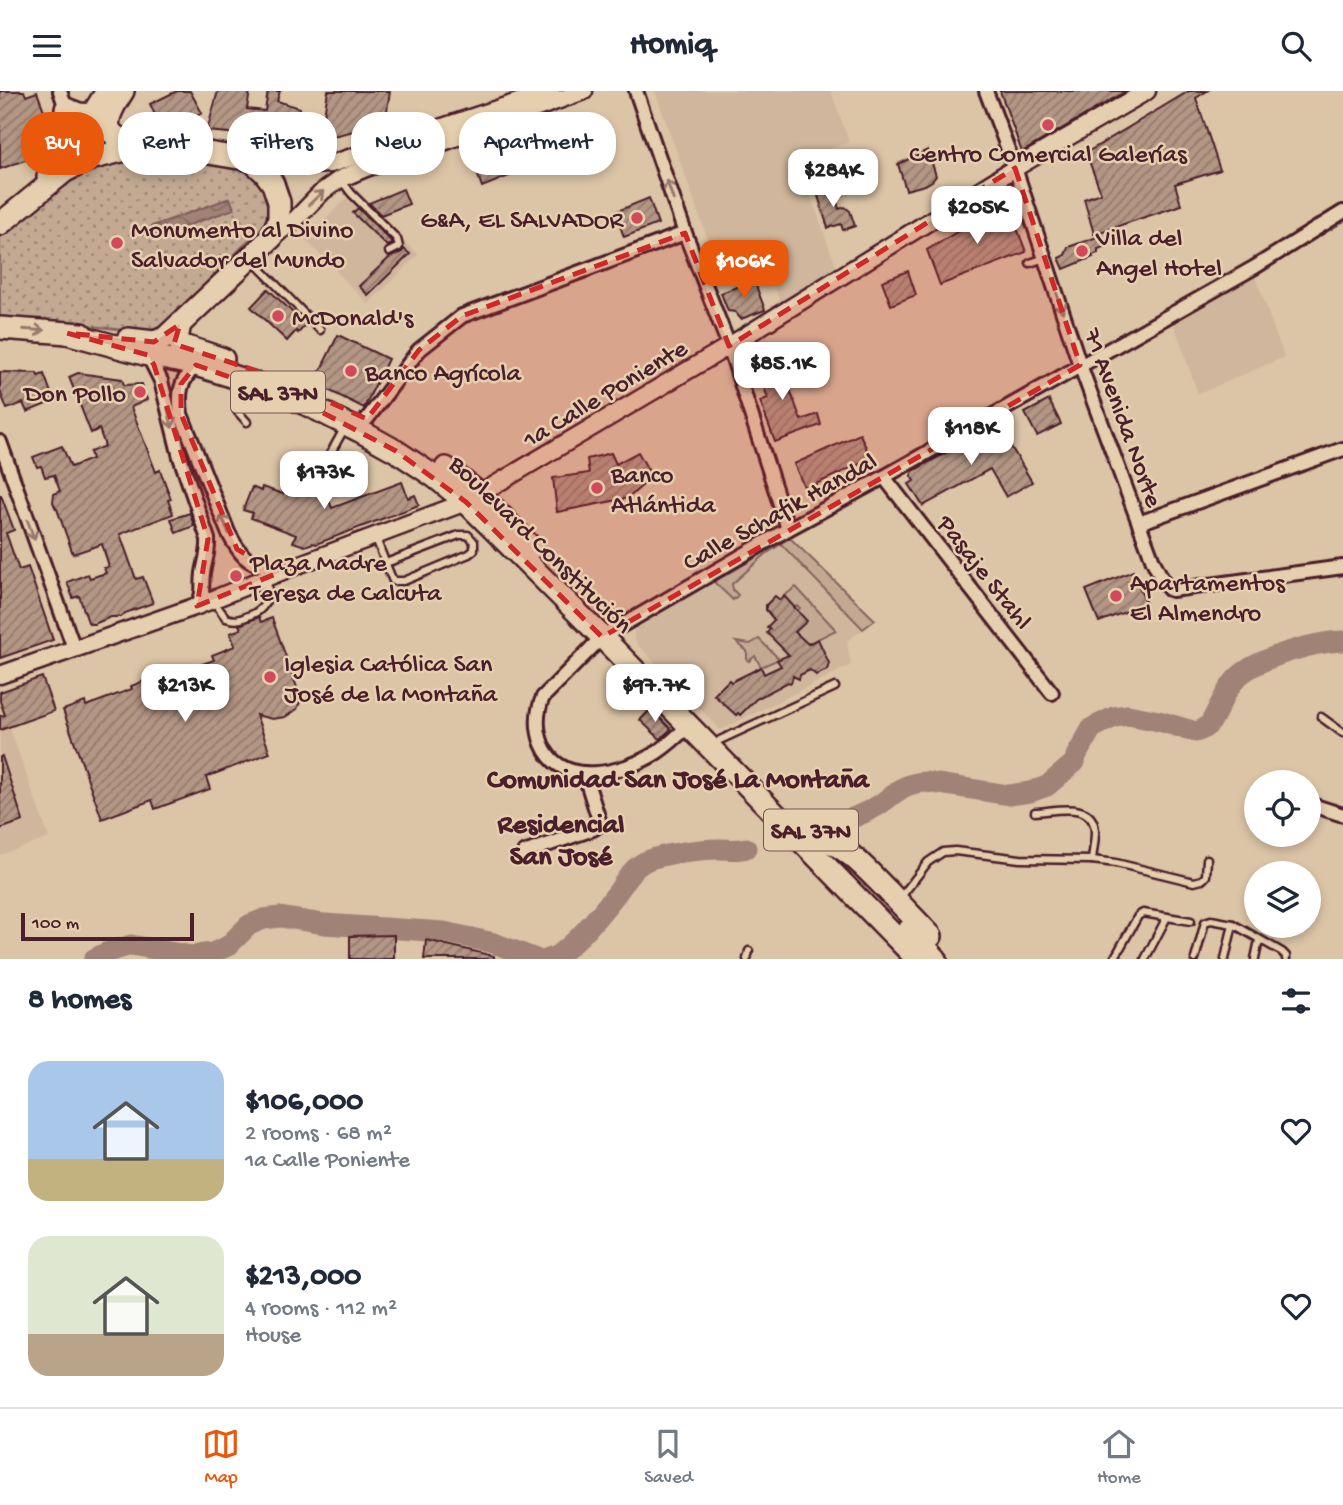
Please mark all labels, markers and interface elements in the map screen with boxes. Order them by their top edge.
icon: menu [28,27,66,65]
text: Homiq [630,27,713,65]
icon: search [1277,27,1315,65]
chip: Buy [21,112,104,175]
chip: Rent [118,112,213,175]
chip: Filters [227,112,337,175]
chip: New [351,112,445,175]
chip: Apartment [459,112,616,175]
marker: Centro Comercial Galerías [1040,117,1056,133]
place label: Centro Comercial Galerías [909,141,1188,172]
pin: $284K [784,149,882,209]
text: $284K [804,158,862,185]
one-way arrow [663,179,676,201]
pin: $205K [928,187,1026,246]
one-way arrow [307,189,324,206]
text: $205K [947,195,1007,222]
place label: G&A, EL SALVADOR [420,207,624,238]
marker: G&A, EL SALVADOR [629,210,645,226]
place label: Monumento al Divino Salvador del Mundo [131,217,353,278]
place label: Villa del Angel Hotel [1095,225,1222,286]
marker: Monumento al Divino Salvador del Mundo [109,235,125,251]
pin: $106K [695,241,793,300]
marker: Villa del Angel Hotel [1074,243,1090,259]
text: $106K [715,249,773,276]
one-way arrow [1054,292,1067,314]
place label: McDonald's [292,305,415,336]
marker: McDonald's [270,308,286,324]
one-way arrow [22,324,44,337]
street label: 71 Avenida Norte [1074,324,1168,513]
street label: 1a Calle Poniente [518,334,695,458]
pin: $85.1K [725,343,839,402]
text: $85.1K [750,351,814,378]
place label: Banco Agrícola [364,360,523,391]
marker: Banco Agrícola [343,363,359,379]
road number: SAL 37N [231,371,325,413]
place label: Don Pollo [22,381,126,412]
marker: Don Pollo [132,384,148,400]
one-way arrow [164,407,177,429]
pin: $118K [922,407,1020,467]
text: $118K [944,416,998,443]
street label: Calle Schafik Handal [679,448,884,580]
street label: Boulevard Constitución [440,450,638,642]
pin: $173K [275,451,373,511]
text: $173K [296,460,352,487]
place label: Banco Atlántida [610,462,717,523]
marker: Banco Atlántida [589,480,605,496]
street label: Pasaje Stahl [928,510,1037,637]
one-way arrow [218,513,231,535]
one-way arrow [26,518,39,540]
place label: Plaza Madre Teresa de Calcuta [248,550,443,611]
marker: Plaza Madre Teresa de Calcuta [228,568,244,584]
place label: Apartamentos El Almendro [1130,570,1286,631]
marker: Apartamentos El Almendro [1108,588,1124,604]
place label: Iglesia Católica San José de la Montaña [284,651,499,712]
pin: $213K [136,665,234,724]
pin: $97.7K [598,665,712,724]
marker: Iglesia Católica San José de la Montaña [262,669,278,685]
text: $213K [157,673,213,700]
text: $97.7K [622,673,688,700]
district label: Comunidad San José La Montaña [487,765,870,798]
map controls [1244,770,1321,938]
button: locate [1244,770,1321,847]
road number: SAL 37N [764,809,858,851]
district label: Residencial San José [497,810,624,875]
button: layers [1244,861,1321,938]
scale bar [21,910,194,942]
text: 100 m [32,913,79,936]
icon: filters [1277,982,1315,1020]
text: 8 homes [28,984,131,1019]
text: $106,000 [245,1086,363,1121]
icon: home [84,1089,168,1173]
icon: heart [1277,1112,1315,1150]
text: 2 rooms · 68 m² [245,1121,392,1148]
text: 1a Calle Poniente [245,1148,410,1175]
text: $213,000 [245,1261,361,1296]
icon: home [84,1264,168,1348]
icon: heart [1277,1287,1315,1325]
text: 4 rooms · 112 m² [245,1296,397,1323]
text: House [245,1323,301,1350]
tab: Map [202,1425,240,1490]
tab: Saved [644,1425,693,1490]
tab: Home [1097,1425,1141,1490]

